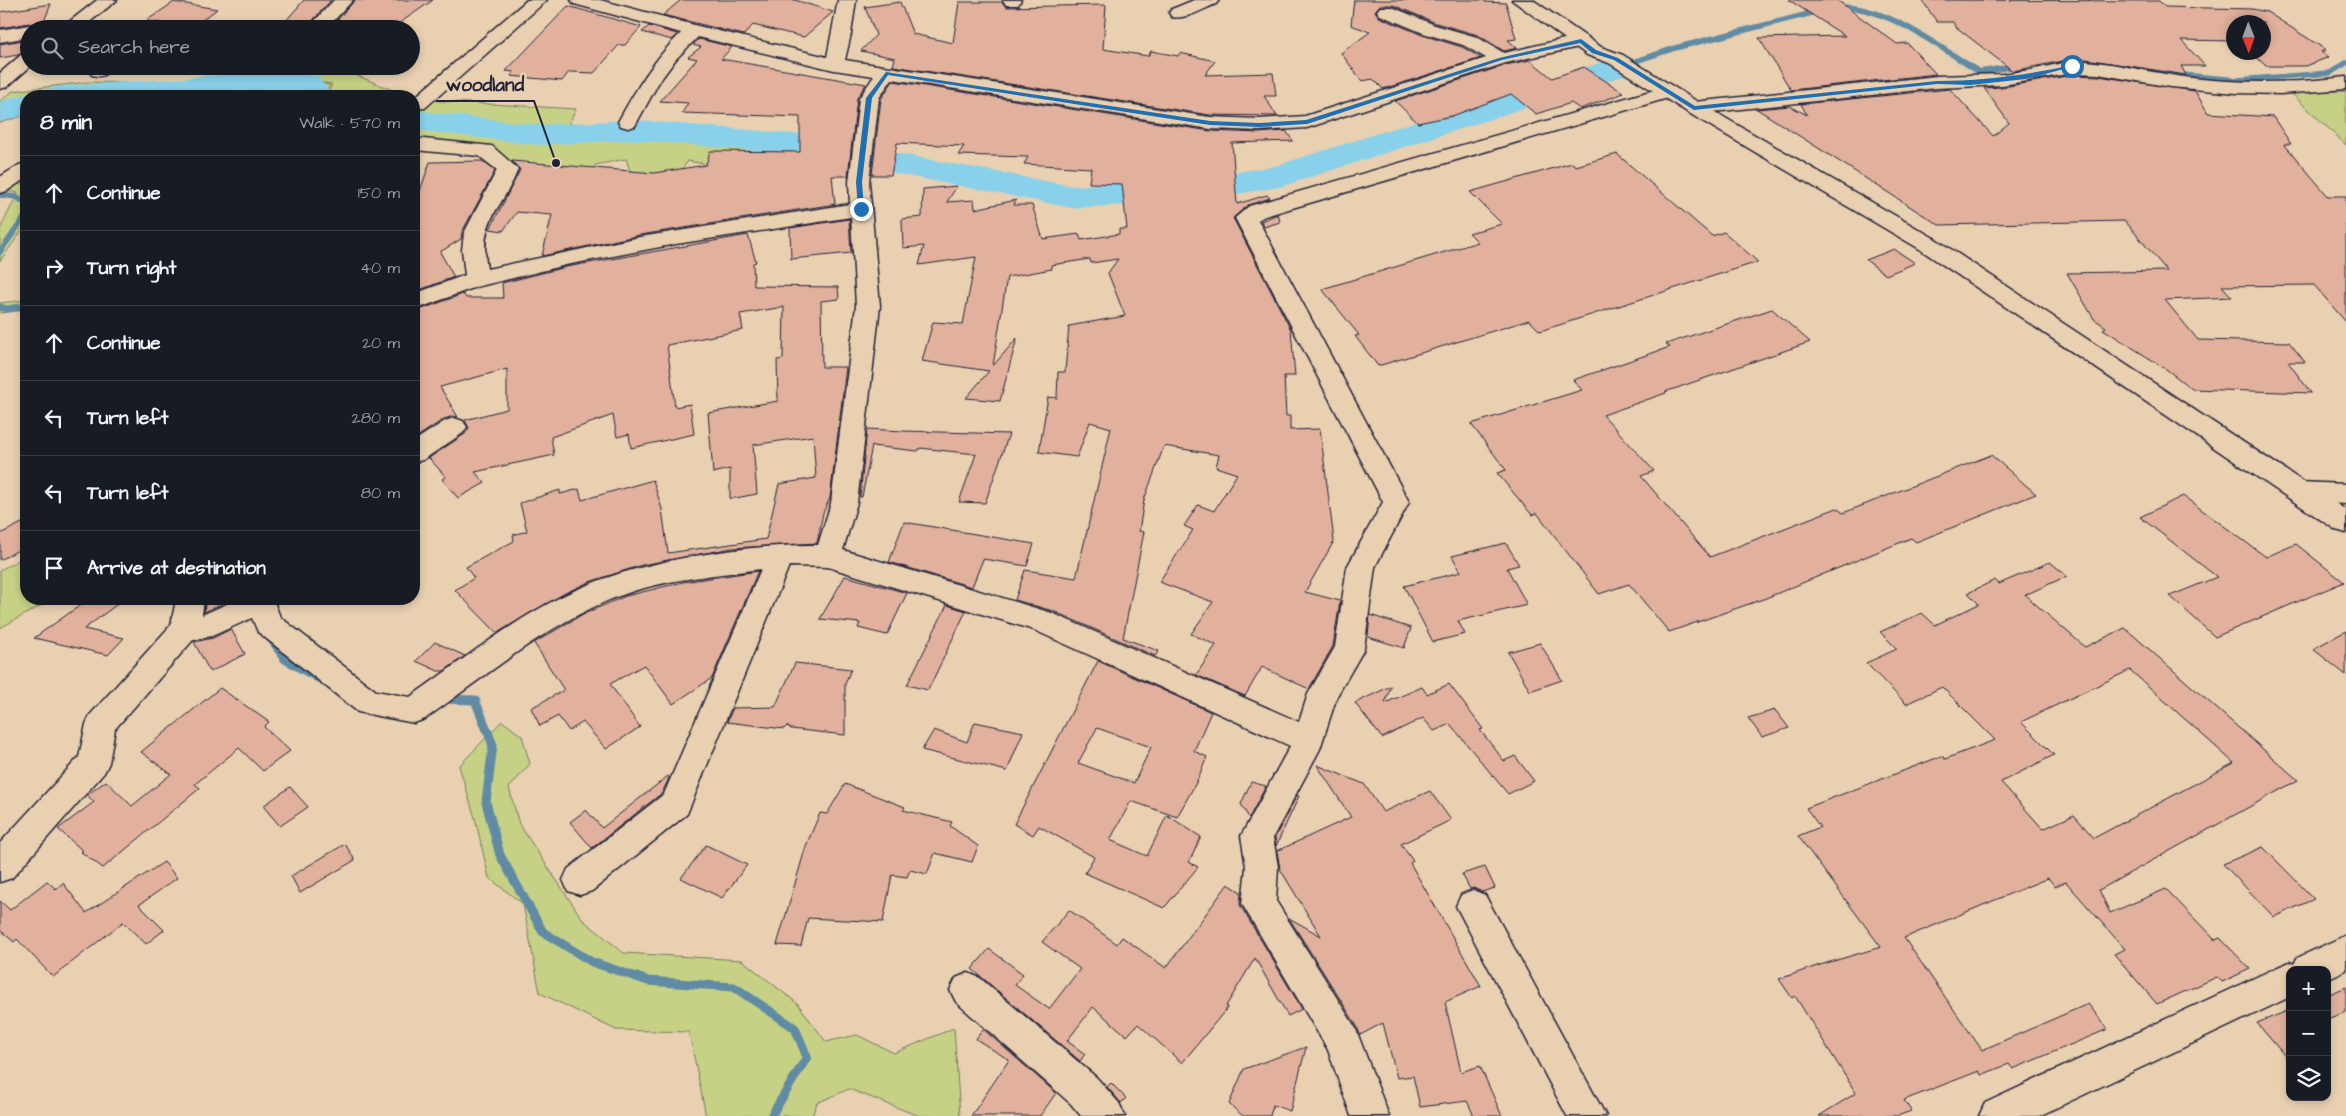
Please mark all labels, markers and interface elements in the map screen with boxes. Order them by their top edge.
north arrow [2226,15,2271,60]
search box [20,20,420,75]
icon: search [38,34,66,62]
text: Search here [78,34,190,61]
route start [2061,55,2084,78]
callout: woodland [436,67,534,101]
text: woodland [446,72,524,99]
text: 8 min [40,108,92,137]
text: Walk · 570 m [299,112,400,134]
icon: ahead [40,179,68,207]
text: Continue [87,180,161,207]
text: 150 m [358,182,400,204]
route end [850,198,873,221]
icon: right [40,254,68,282]
text: Turn right [87,255,176,282]
text: 40 m [360,257,400,279]
icon: ahead [40,329,68,357]
text: Continue [87,330,161,357]
text: 20 m [362,332,400,354]
icon: left [40,404,68,432]
text: Turn left [87,405,168,432]
text: 280 m [352,407,400,429]
icon: left [40,479,68,507]
text: Turn left [87,480,168,507]
text: 80 m [361,482,400,504]
icon: arrive [40,554,68,582]
text: Arrive at destination [87,555,266,582]
map controls [2286,966,2331,1101]
button: + [2286,966,2331,1011]
button: − [2286,1011,2331,1056]
button: layers [2286,1056,2331,1101]

